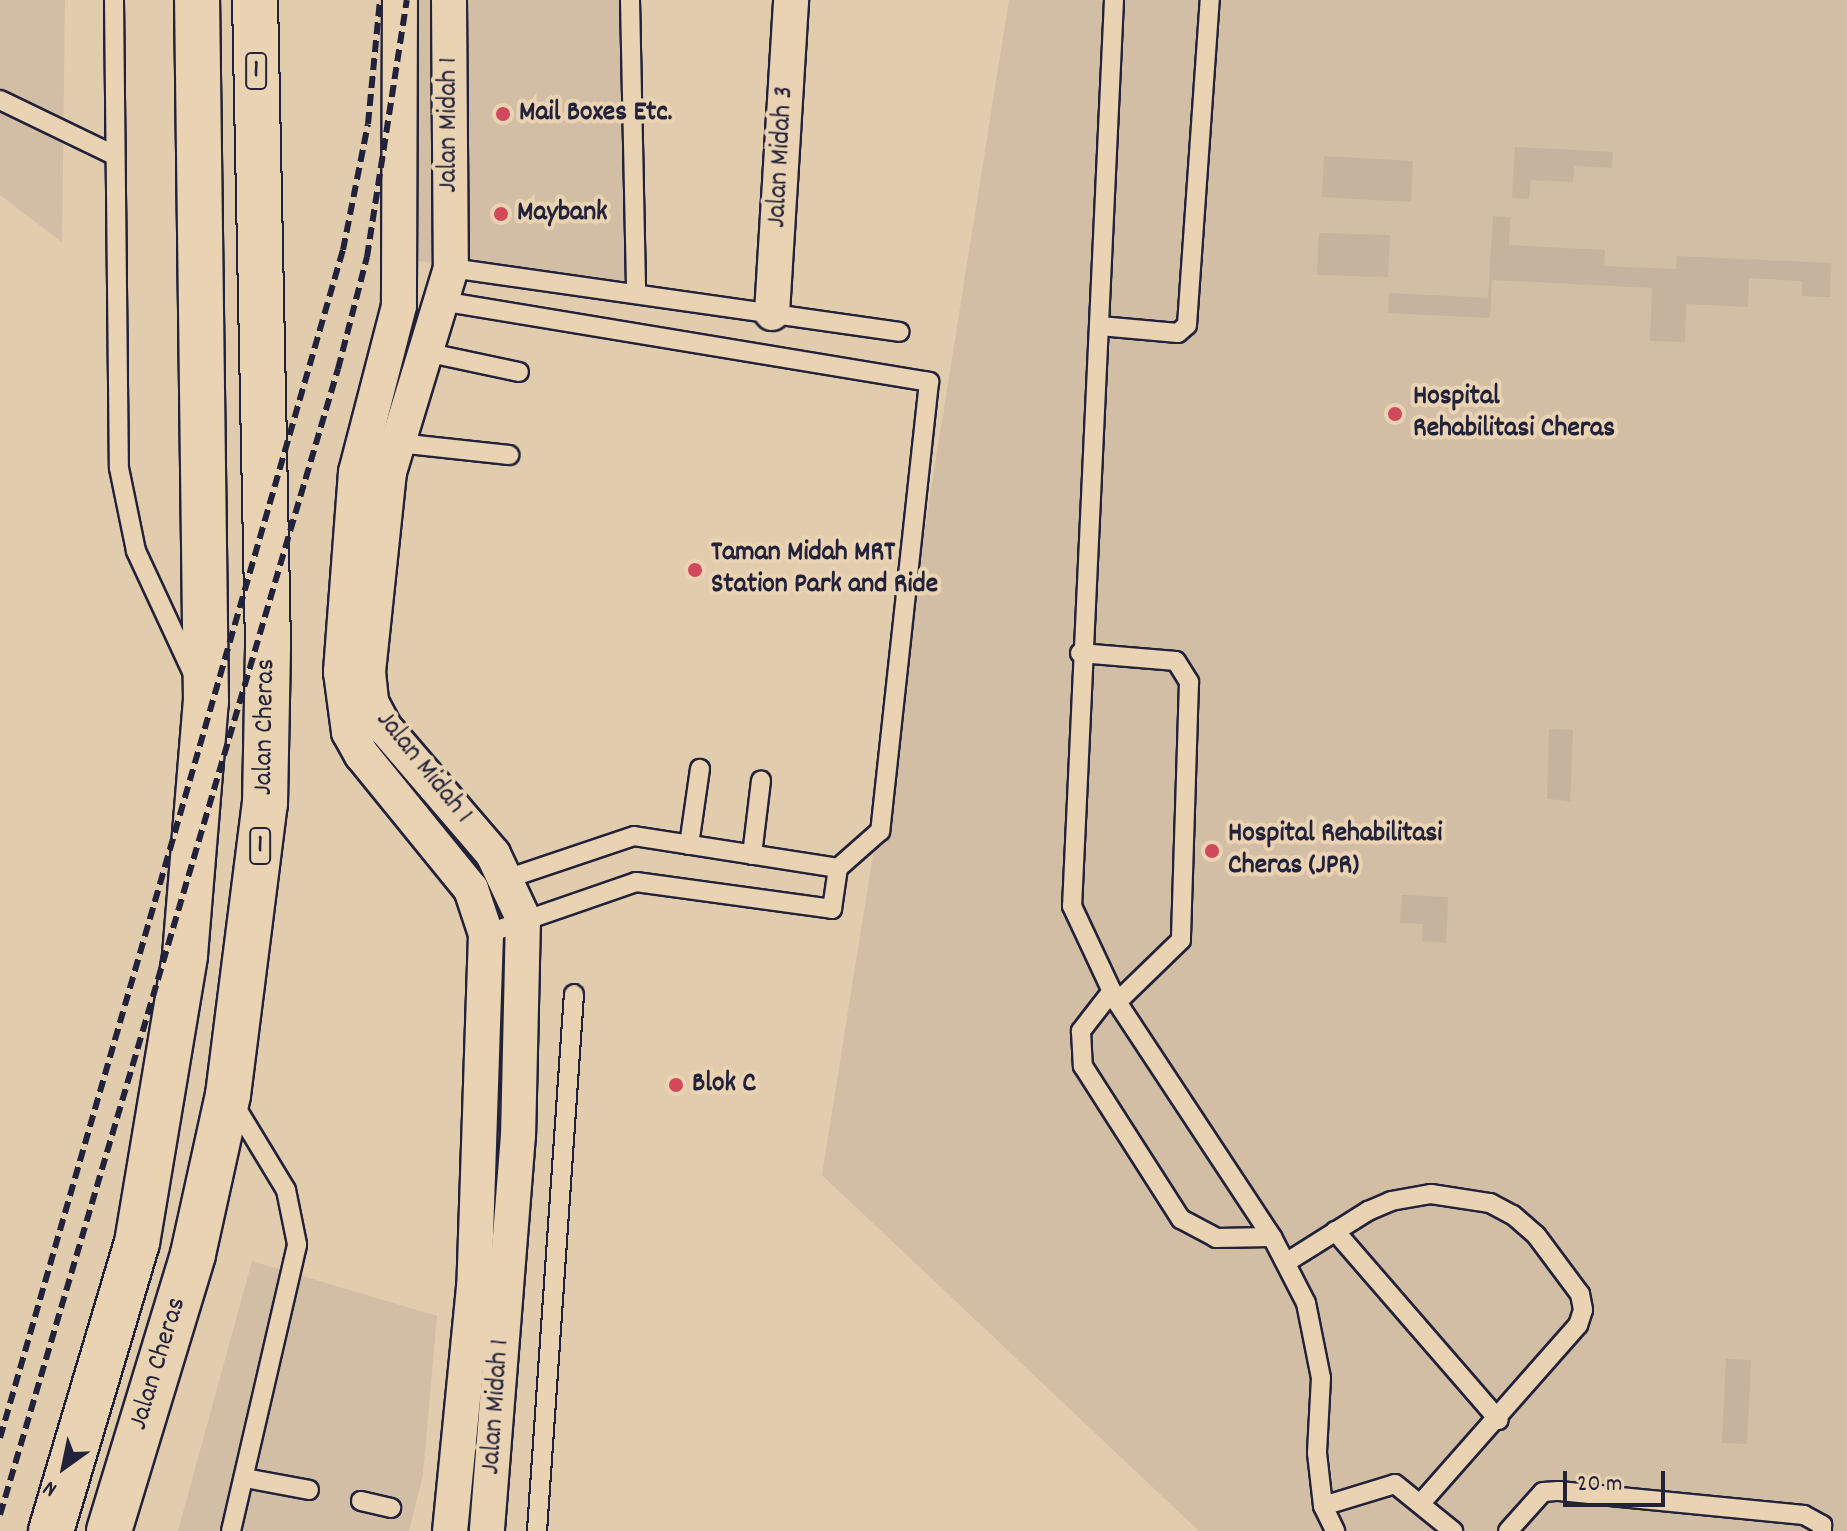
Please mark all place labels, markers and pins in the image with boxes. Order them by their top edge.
place label: Mail Boxes Etc. [519,97,672,131]
marker: Mail Boxes Etc. [494,105,512,123]
place label: Maybank [517,197,608,231]
marker: Maybank [492,205,510,223]
place label: Hospital Rehabilitasi Cheras [1413,381,1615,447]
marker: Hospital Rehabilitasi Cheras [1384,403,1406,425]
place label: Taman Midah MRT Station Park and Ride [711,537,938,603]
marker: Taman Midah MRT Station Park and Ride [686,561,704,579]
place label: Hospital Rehabilitasi Cheras (JPR) [1228,818,1442,884]
marker: Hospital Rehabilitasi Cheras (JPR) [1203,842,1221,860]
place label: Blok C [692,1068,756,1102]
marker: Blok C [667,1076,685,1094]

